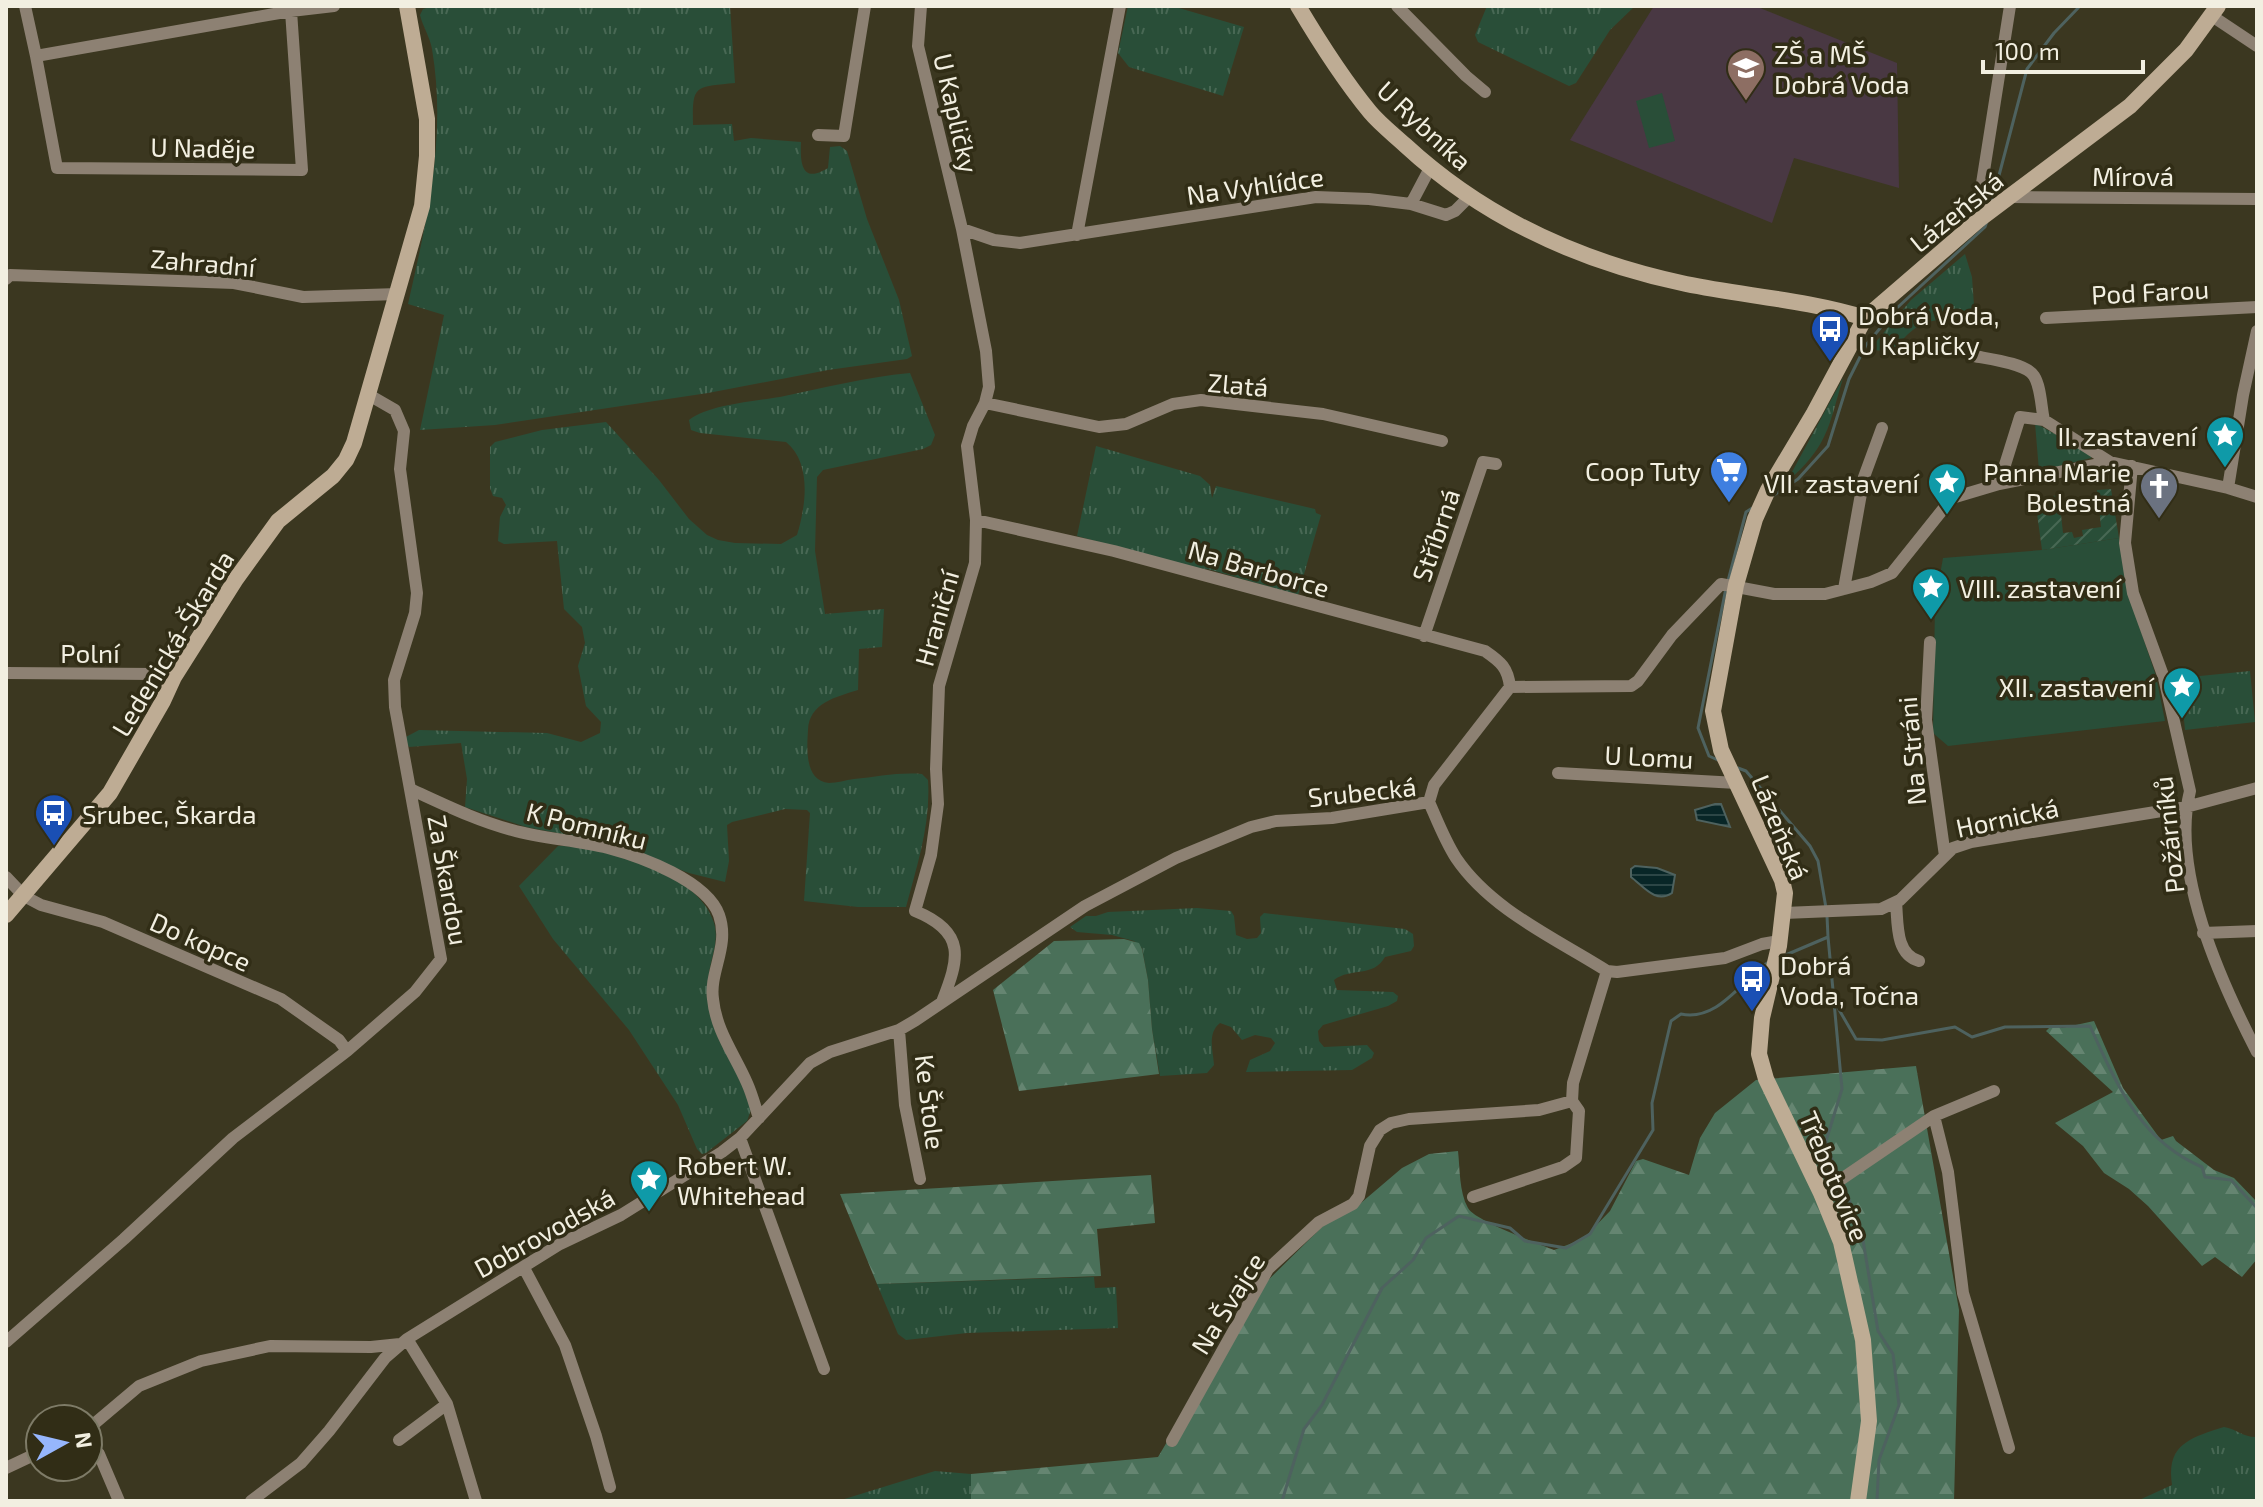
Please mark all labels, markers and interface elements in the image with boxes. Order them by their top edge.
scale bar [1983,24,2143,74]
text: 100 m [1995,36,2060,65]
place label: ZŠ a MŠ Dobrá Voda [1774,38,1910,99]
school or university icon: ZŠ a MŠ Dobrá Voda [1725,47,1767,102]
street label: U Kapličky [928,50,986,176]
street label: U Rybníka [1372,74,1478,176]
street label: U Naděje [150,131,256,163]
street label: Na Vyhlídce [1184,160,1326,210]
street label: Mírová [2092,160,2174,191]
street label: Lázeňská [1903,164,2009,258]
street label: Zahradní [149,242,258,282]
street label: Pod Farou [2090,272,2210,310]
place label: Dobrá Voda, U Kapličky [1858,299,1999,360]
bus stop icon: Dobrá Voda, U Kapličky [1809,308,1851,363]
street label: Zlatá [1206,366,1270,402]
place icon: II. zastavení [2204,414,2246,469]
place label: II. zastavení [2058,420,2199,451]
supermarket icon: Coop Tuty [1708,449,1750,504]
place label: Coop Tuty [1585,455,1701,486]
place label: Panna Marie Bolestná [1983,456,2131,517]
place icon: VII. zastavení [1926,461,1968,516]
church icon: Panna Marie Bolestná [2138,465,2180,520]
place label: VII. zastavení [1764,467,1921,498]
street label: Stříbrná [1405,485,1465,585]
street label: Na Barborce [1185,533,1333,603]
street label: Ledenická-Škarda [104,545,240,741]
street label: Hraniční [908,565,965,669]
place icon: VIII. zastavení [1910,566,1952,621]
place label: VIII. zastavení [1959,572,2123,603]
street label: Polní [60,637,121,668]
place icon: XII. zastavení [2161,665,2203,720]
place label: XII. zastavení [1999,671,2156,702]
street label: Na Stráni [1891,695,1931,807]
street label: U Lomu [1604,738,1694,774]
street label: Srubecká [1306,770,1418,812]
street label: Lázeňská [1746,770,1816,884]
street label: Požárníků [2146,775,2190,895]
street label: Hornická [1953,791,2061,843]
bus stop icon: Srubec, Škarda [33,792,75,847]
street label: K Pomníku [523,795,651,855]
place label: Srubec, Škarda [82,798,257,829]
street label: Za Škardou [422,813,476,947]
street label: Do kopce [146,905,256,977]
place label: Dobrá Voda, Točna [1780,949,1919,1010]
bus stop icon: Dobrá Voda, Točna [1731,958,1773,1013]
street label: Ke Štole [910,1053,952,1151]
street label: Třebotovice [1794,1106,1876,1246]
place label: Robert W. Whitehead [677,1149,805,1210]
place icon: Robert W. Whitehead [628,1158,670,1213]
street label: Dobrovodská [468,1181,620,1283]
street label: Na Švajce [1184,1247,1270,1359]
north arrow [24,1403,104,1483]
text: N [71,1430,99,1450]

